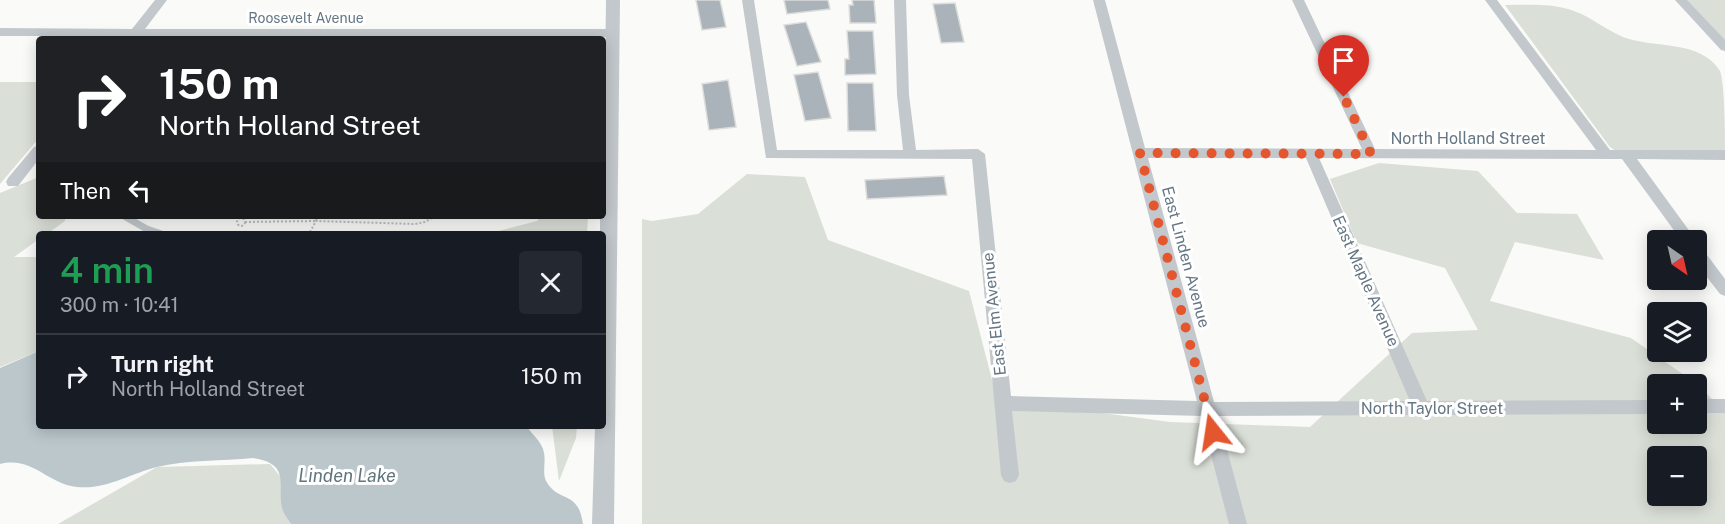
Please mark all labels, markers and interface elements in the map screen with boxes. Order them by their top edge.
street label: Roosevelt Avenue [248,10,364,26]
pin [1318,35,1369,97]
icon: arrive [1327,44,1360,77]
text: 150 m [159,59,279,108]
icon: right [60,60,138,138]
text: North Holland Street [159,109,421,141]
street label: North Holland Street [1390,129,1546,148]
icon: left [123,174,156,207]
text: Then [60,178,111,204]
street label: East Linden Avenue [1158,184,1214,330]
street label: East Maple Avenue [1329,213,1403,349]
north arrow [1647,230,1707,290]
map controls [1647,230,1707,506]
text: 4 min [60,249,154,291]
button: close [519,251,582,314]
street label: East Elm Avenue [978,251,1010,377]
text: 300 m · 10:41 [60,293,179,317]
button: layers [1647,302,1707,362]
text: Turn right [111,351,214,377]
icon: right [60,360,93,393]
text: 150 m [521,363,582,389]
button: + [1647,374,1707,434]
text: North Holland Street [111,377,305,401]
street label: North Taylor Street [1361,399,1503,418]
position arrow [1181,400,1245,464]
button: − [1647,446,1707,506]
water label: Linden Lake [298,465,396,486]

